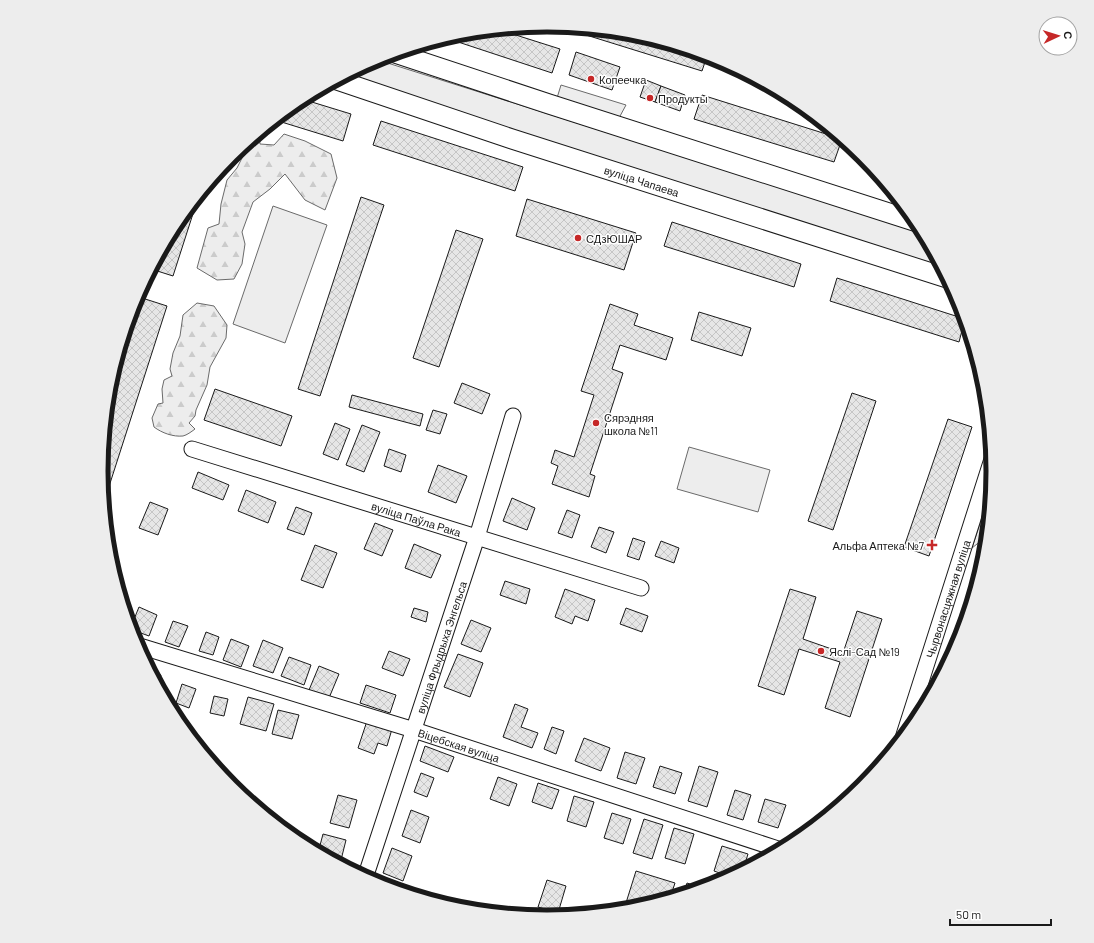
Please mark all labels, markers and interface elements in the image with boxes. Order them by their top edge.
north arrow [1038,16,1078,56]
text: С [1062,31,1075,40]
place label: Копеечка [599,73,647,86]
marker: Копеечка [586,74,596,84]
place label: Продукты [658,92,708,105]
marker: Продукты [645,93,655,103]
street label: вуліца Чапаева [603,162,682,199]
place label: СДзЮШАР [586,232,642,245]
marker: СДзЮШАР [573,233,583,243]
place label: Сярэдняя школа №11 [604,411,658,437]
marker: Сярэдняя школа №11 [591,418,601,428]
street label: вуліца Паўла Рака [370,499,464,539]
street label: Чырвонасцяжная вуліца [922,537,973,660]
place label: Альфа Аптека №7 [832,539,924,552]
marker: Альфа Аптека №7 [927,540,937,550]
street label: вуліца Фрыдрыха Энгельса [413,579,469,715]
place label: Яслі-Сад №19 [829,645,900,658]
marker: Яслі-Сад №19 [816,646,826,656]
street label: Віцебская вуліца [416,725,502,764]
scale bar [950,901,1051,927]
text: 50 m [956,907,981,921]

